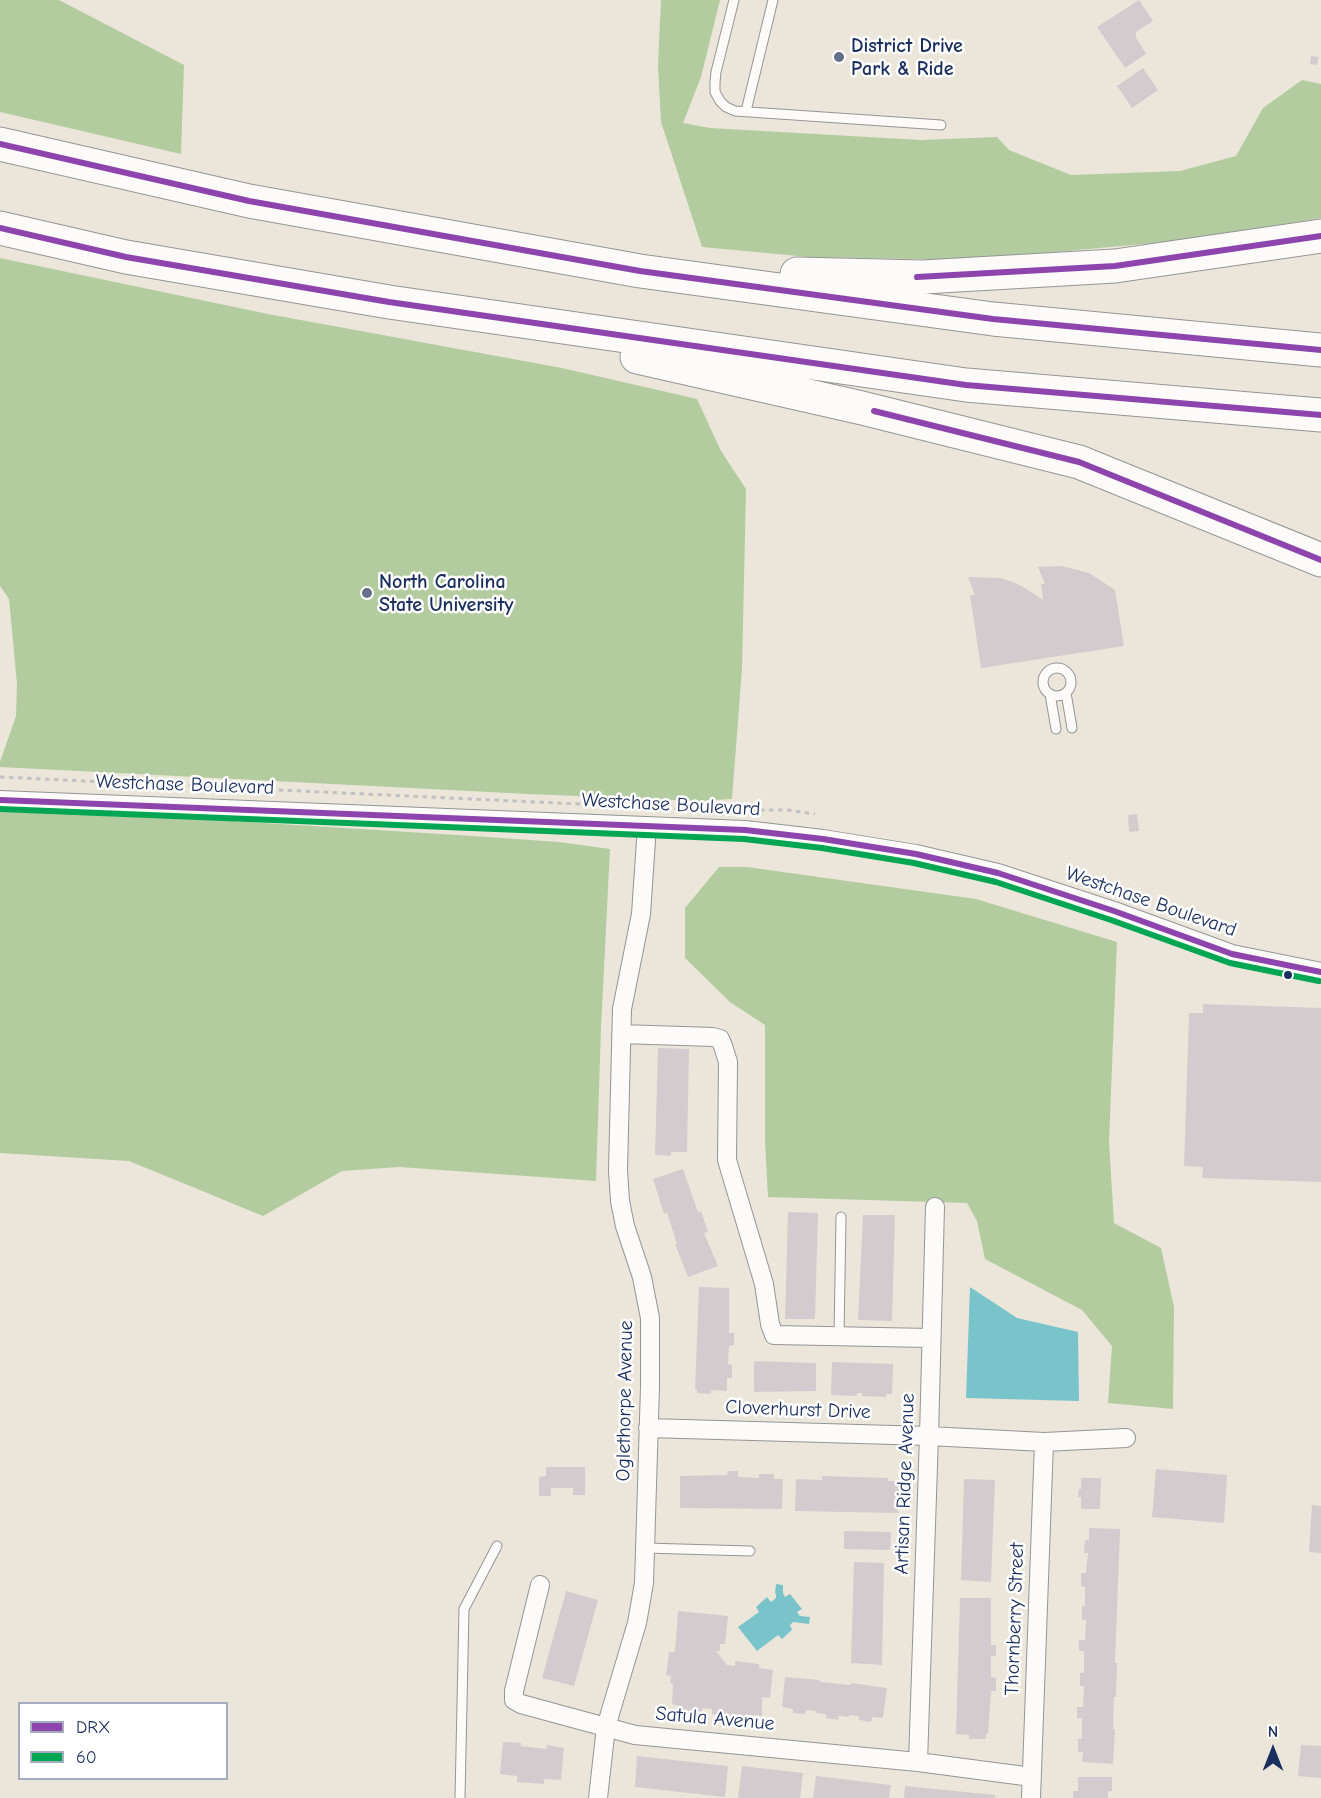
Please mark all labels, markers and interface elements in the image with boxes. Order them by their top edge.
place label: District Drive Park & Ride [851,34,963,81]
marker: District Drive Park & Ride [832,50,846,64]
place label: North Carolina State University [379,570,513,617]
marker: North Carolina State University [360,586,374,600]
street label: Westchase Boulevard [95,770,275,800]
street label: Westchase Boulevard [581,788,761,822]
street label: Westchase Boulevard [1063,862,1239,942]
unlabelled marker [1282,969,1294,981]
street label: Oglethorpe Avenue [612,1320,638,1482]
street label: Artisan Ridge Avenue [890,1393,920,1575]
street label: Cloverhurst Drive [725,1395,871,1425]
street label: Thornberry Street [1000,1542,1030,1696]
legend [18,1702,228,1780]
street label: Satula Avenue [654,1702,776,1736]
text: DRX [76,1717,110,1738]
north arrow [1243,1720,1303,1780]
text: N [1268,1723,1278,1741]
text: 60 [76,1747,97,1768]

